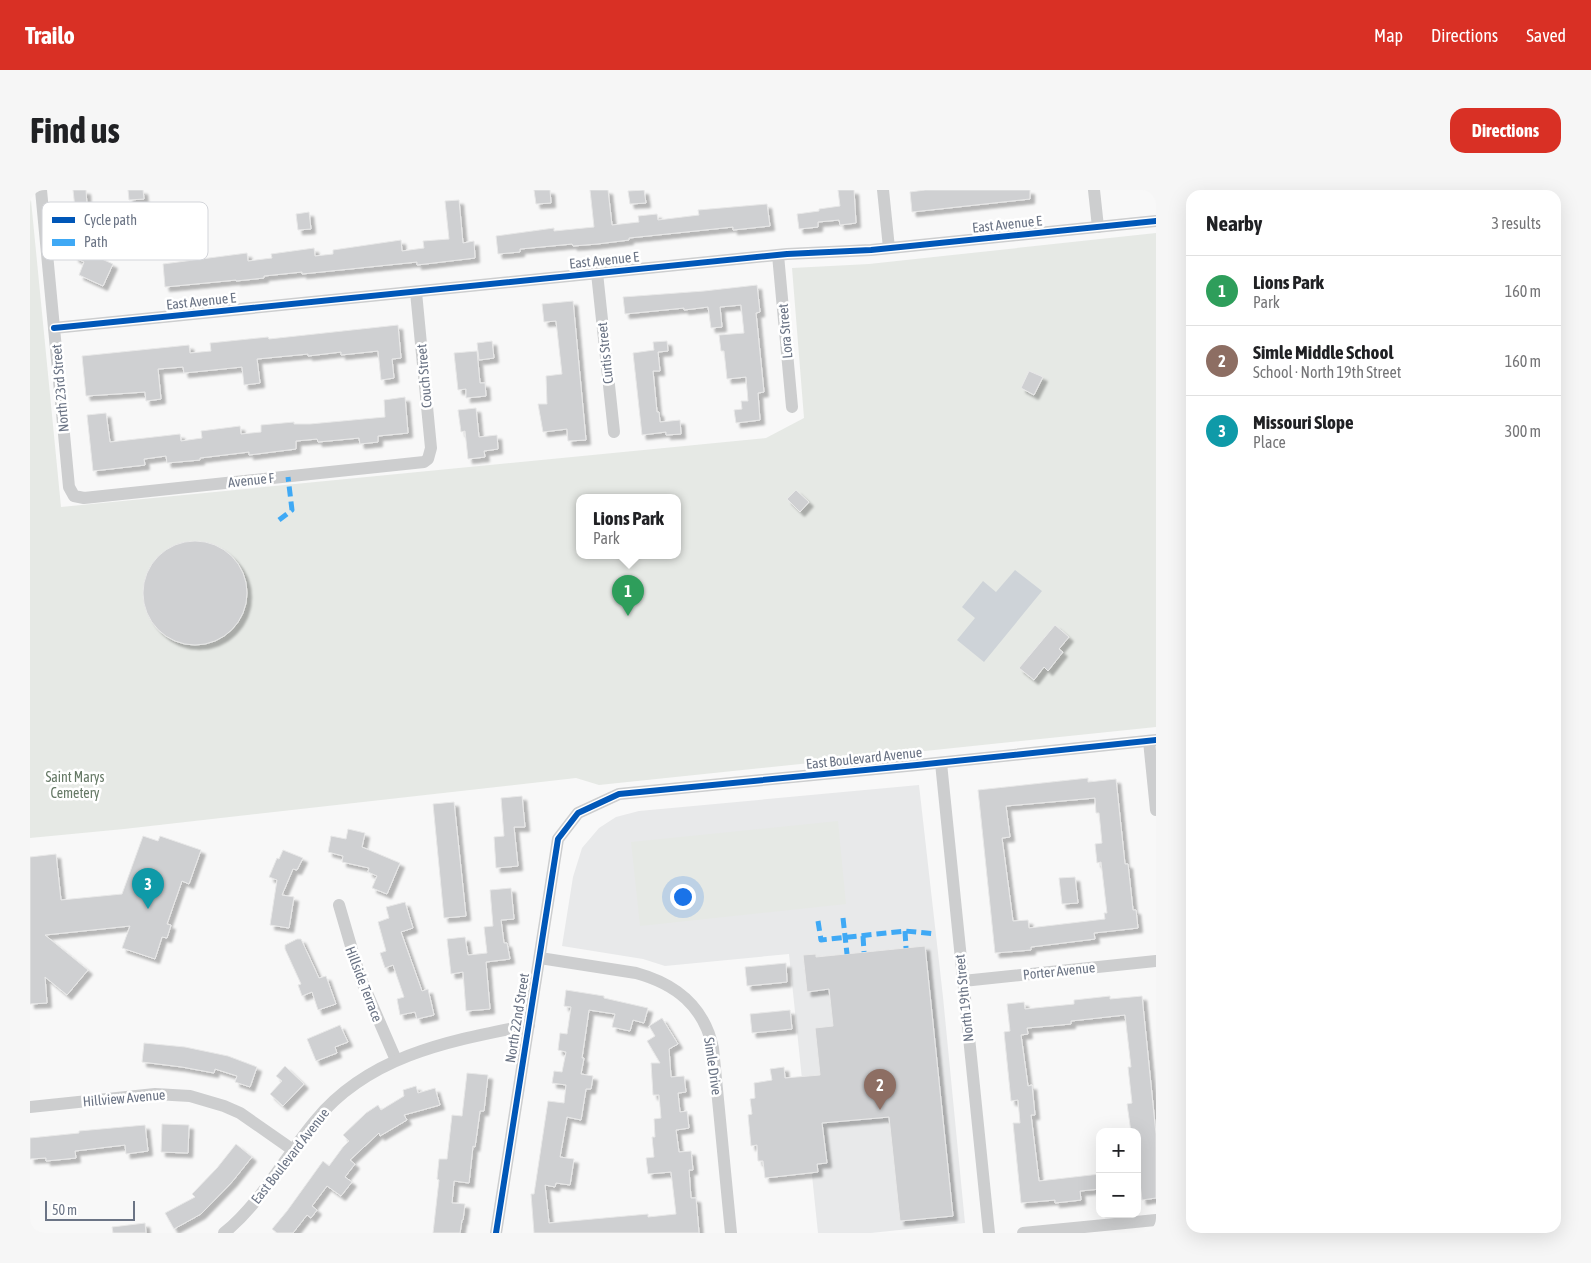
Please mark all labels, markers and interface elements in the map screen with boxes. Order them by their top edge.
text: Trailo [25,22,75,49]
text: Map [1374,25,1403,46]
text: Directions [1431,25,1498,46]
text: Saved [1526,25,1566,46]
button: Directions [1450,108,1561,153]
text: Find us [30,110,120,150]
legend [42,202,208,260]
text: Nearby [1206,211,1262,235]
text: Cycle path [84,212,137,228]
street label: East Avenue E [971,212,1043,236]
text: 3 results [1491,214,1541,232]
text: Path [84,234,108,250]
street label: East Avenue E [568,248,640,272]
text: Lions Park [1253,271,1324,293]
text: 1 [1218,282,1226,300]
text: 160 m [1505,282,1541,300]
street label: East Avenue E [165,289,237,313]
text: Park [1253,293,1280,311]
street label: Lora Street [775,303,795,359]
street label: Curtis Street [594,321,616,385]
text: Simle Middle School [1253,341,1393,363]
street label: North 23rd Street [48,343,72,433]
street label: Couch Street [413,343,435,409]
text: 2 [1218,352,1226,370]
text: 160 m [1505,352,1541,370]
text: School · North 19th Street [1253,363,1401,381]
text: Missouri Slope [1253,411,1354,433]
text: 3 [1218,422,1226,440]
text: 300 m [1505,422,1541,440]
text: Place [1253,433,1286,451]
street label: Avenue F [227,470,275,490]
popup [576,494,681,559]
text: Lions Park [593,507,664,529]
text: Park [593,529,620,547]
pin: 1 [612,575,644,616]
street label: East Boulevard Avenue [805,744,923,772]
park label: Saint Marys Cemetery [45,769,105,801]
pin: 3 [132,868,164,909]
your location [670,884,696,910]
street label: Hillside Terrace [342,944,386,1024]
street label: North 19th Street [951,953,977,1043]
street label: Porter Avenue [1022,959,1096,983]
street label: North 22nd Street [502,972,532,1064]
street label: Simle Drive [701,1036,725,1096]
pin: 2 [864,1069,896,1110]
street label: Hillview Avenue [82,1086,166,1110]
street label: East Boulevard Avenue [248,1105,332,1207]
map controls [1096,1128,1141,1218]
button: + [1096,1128,1141,1173]
button: − [1096,1173,1141,1218]
scale bar [45,1198,135,1221]
text: 50 m [52,1202,77,1218]

